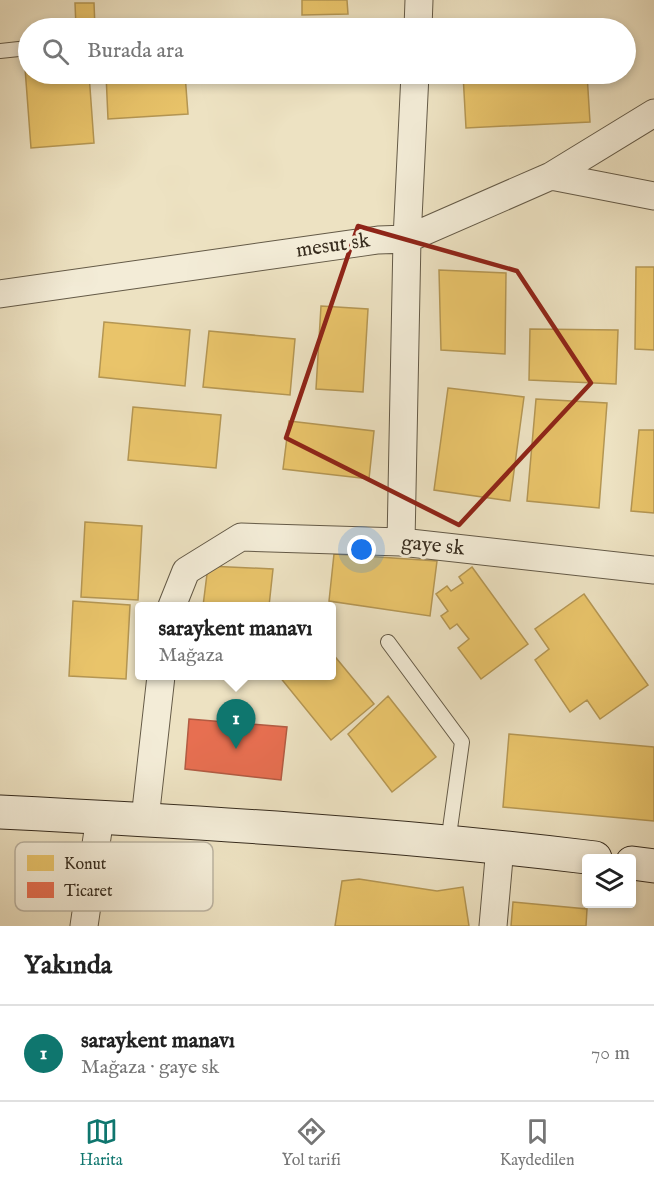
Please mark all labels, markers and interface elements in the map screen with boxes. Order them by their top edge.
search box [18,18,636,84]
icon: search [39,35,72,68]
text: Burada ara [87,37,184,65]
street label: mesut sk [294,227,373,265]
street label: gaye sk [400,529,467,563]
your location [347,535,376,564]
popup [135,602,336,680]
text: saraykent manavı [159,615,312,643]
text: Mağaza [159,643,223,668]
pin: 1 [216,700,256,749]
legend [15,842,213,911]
map controls [582,854,636,908]
button: layers [582,854,636,908]
text: Konut [64,855,107,875]
text: Ticaret [64,882,113,902]
text: Yakında [24,949,112,982]
text: saraykent manavı [81,1027,235,1055]
text: 1 [40,1041,47,1066]
text: 70 m [591,1041,630,1066]
text: Mağaza · gaye sk [81,1055,219,1080]
tab: Harita [80,1115,123,1171]
tab: Yol tarifi [282,1115,341,1171]
tab: Kaydedilen [500,1115,574,1171]

